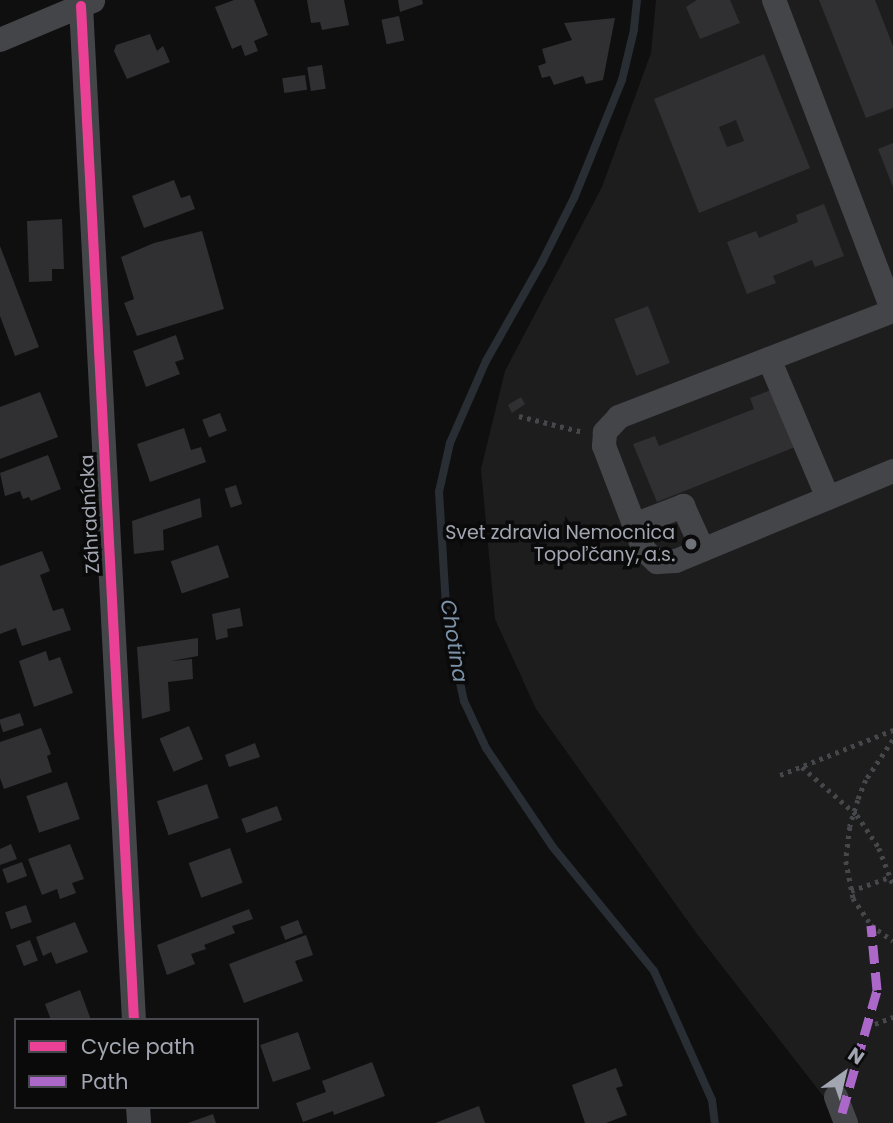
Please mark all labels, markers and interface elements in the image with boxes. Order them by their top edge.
street label: Záhradnícka [76,454,104,574]
place label: Svet zdravia Nemocnica Topoľčany, a.s. [445,522,675,566]
marker: Svet zdravia Nemocnica Topoľčany, a.s. [681,534,701,554]
water label: Chotina [435,598,473,684]
legend [14,1018,259,1109]
text: Cycle path [81,1032,195,1061]
north arrow [809,1039,879,1109]
text: N [843,1041,869,1071]
text: Path [81,1067,128,1096]

